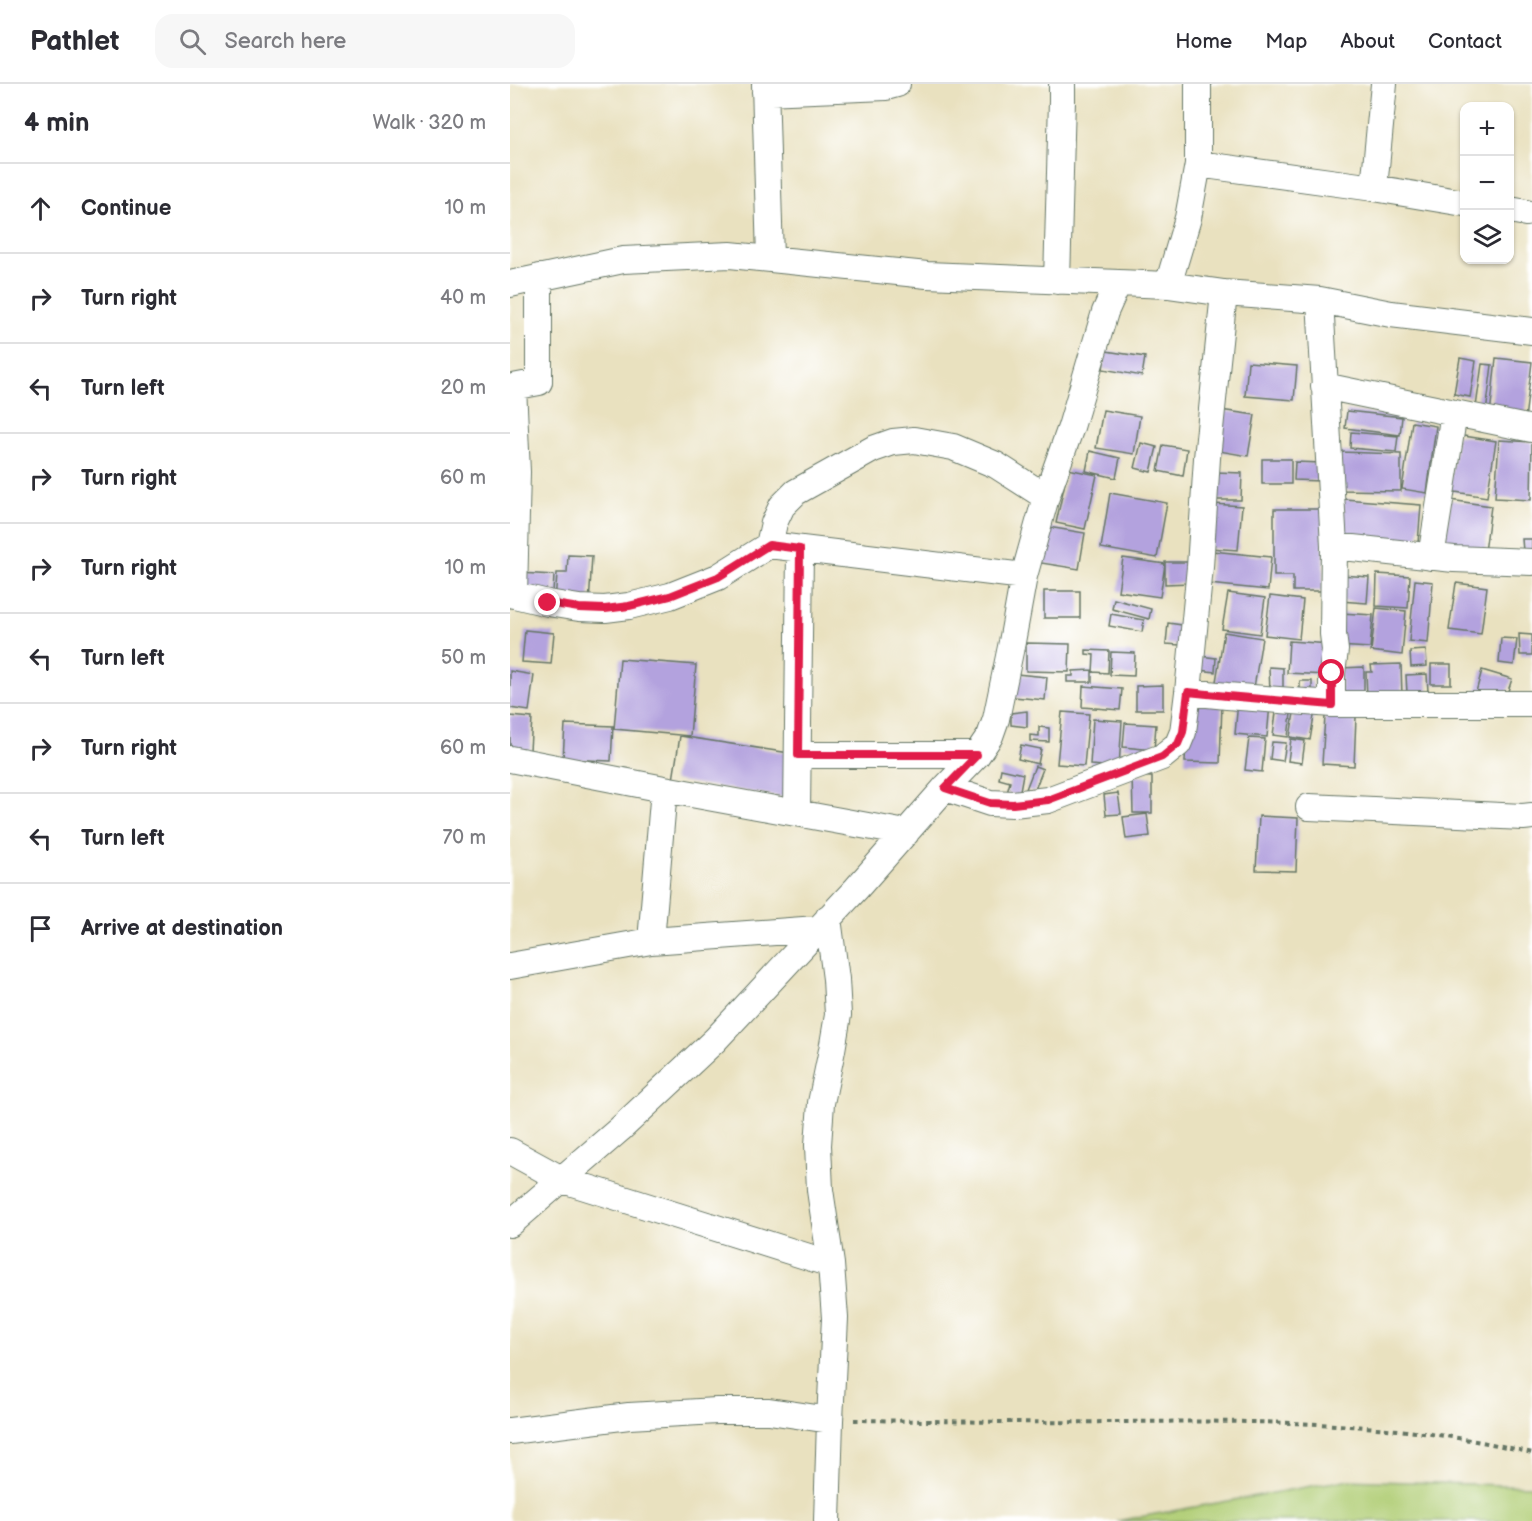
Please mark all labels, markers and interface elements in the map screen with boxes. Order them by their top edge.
search box [155,14,575,68]
text: Pathlet [30,25,119,58]
icon: search [176,25,209,58]
text: Search here [224,28,346,55]
text: Home [1175,29,1232,54]
text: Map [1265,29,1307,54]
text: About [1340,29,1395,54]
text: Contact [1428,29,1502,54]
map controls [1460,102,1514,264]
button: + [1460,102,1514,156]
text: 4 min [24,108,89,139]
text: Walk · 320 m [372,111,486,135]
button: − [1460,156,1514,210]
icon: ahead [24,192,57,225]
text: Continue [81,195,171,222]
text: 10 m [445,196,486,220]
button: layers [1460,210,1514,264]
icon: right [24,282,57,315]
text: Turn right [81,285,177,312]
text: 40 m [440,286,486,310]
icon: left [24,372,57,405]
text: Turn left [81,375,165,402]
text: 20 m [441,376,486,400]
icon: right [24,462,57,495]
text: Turn right [81,465,177,492]
text: 60 m [440,466,486,490]
icon: right [24,552,57,585]
text: Turn right [81,555,177,582]
text: 10 m [445,556,486,580]
route end [534,589,560,615]
icon: left [24,642,57,675]
text: Turn left [81,645,165,672]
text: 50 m [441,646,486,670]
route start [1318,659,1344,685]
icon: right [24,732,57,765]
text: Turn right [81,735,177,762]
text: 60 m [440,736,486,760]
icon: left [24,822,57,855]
text: Turn left [81,825,165,852]
text: 70 m [442,826,486,850]
icon: arrive [24,912,57,945]
text: Arrive at destination [81,915,283,942]

